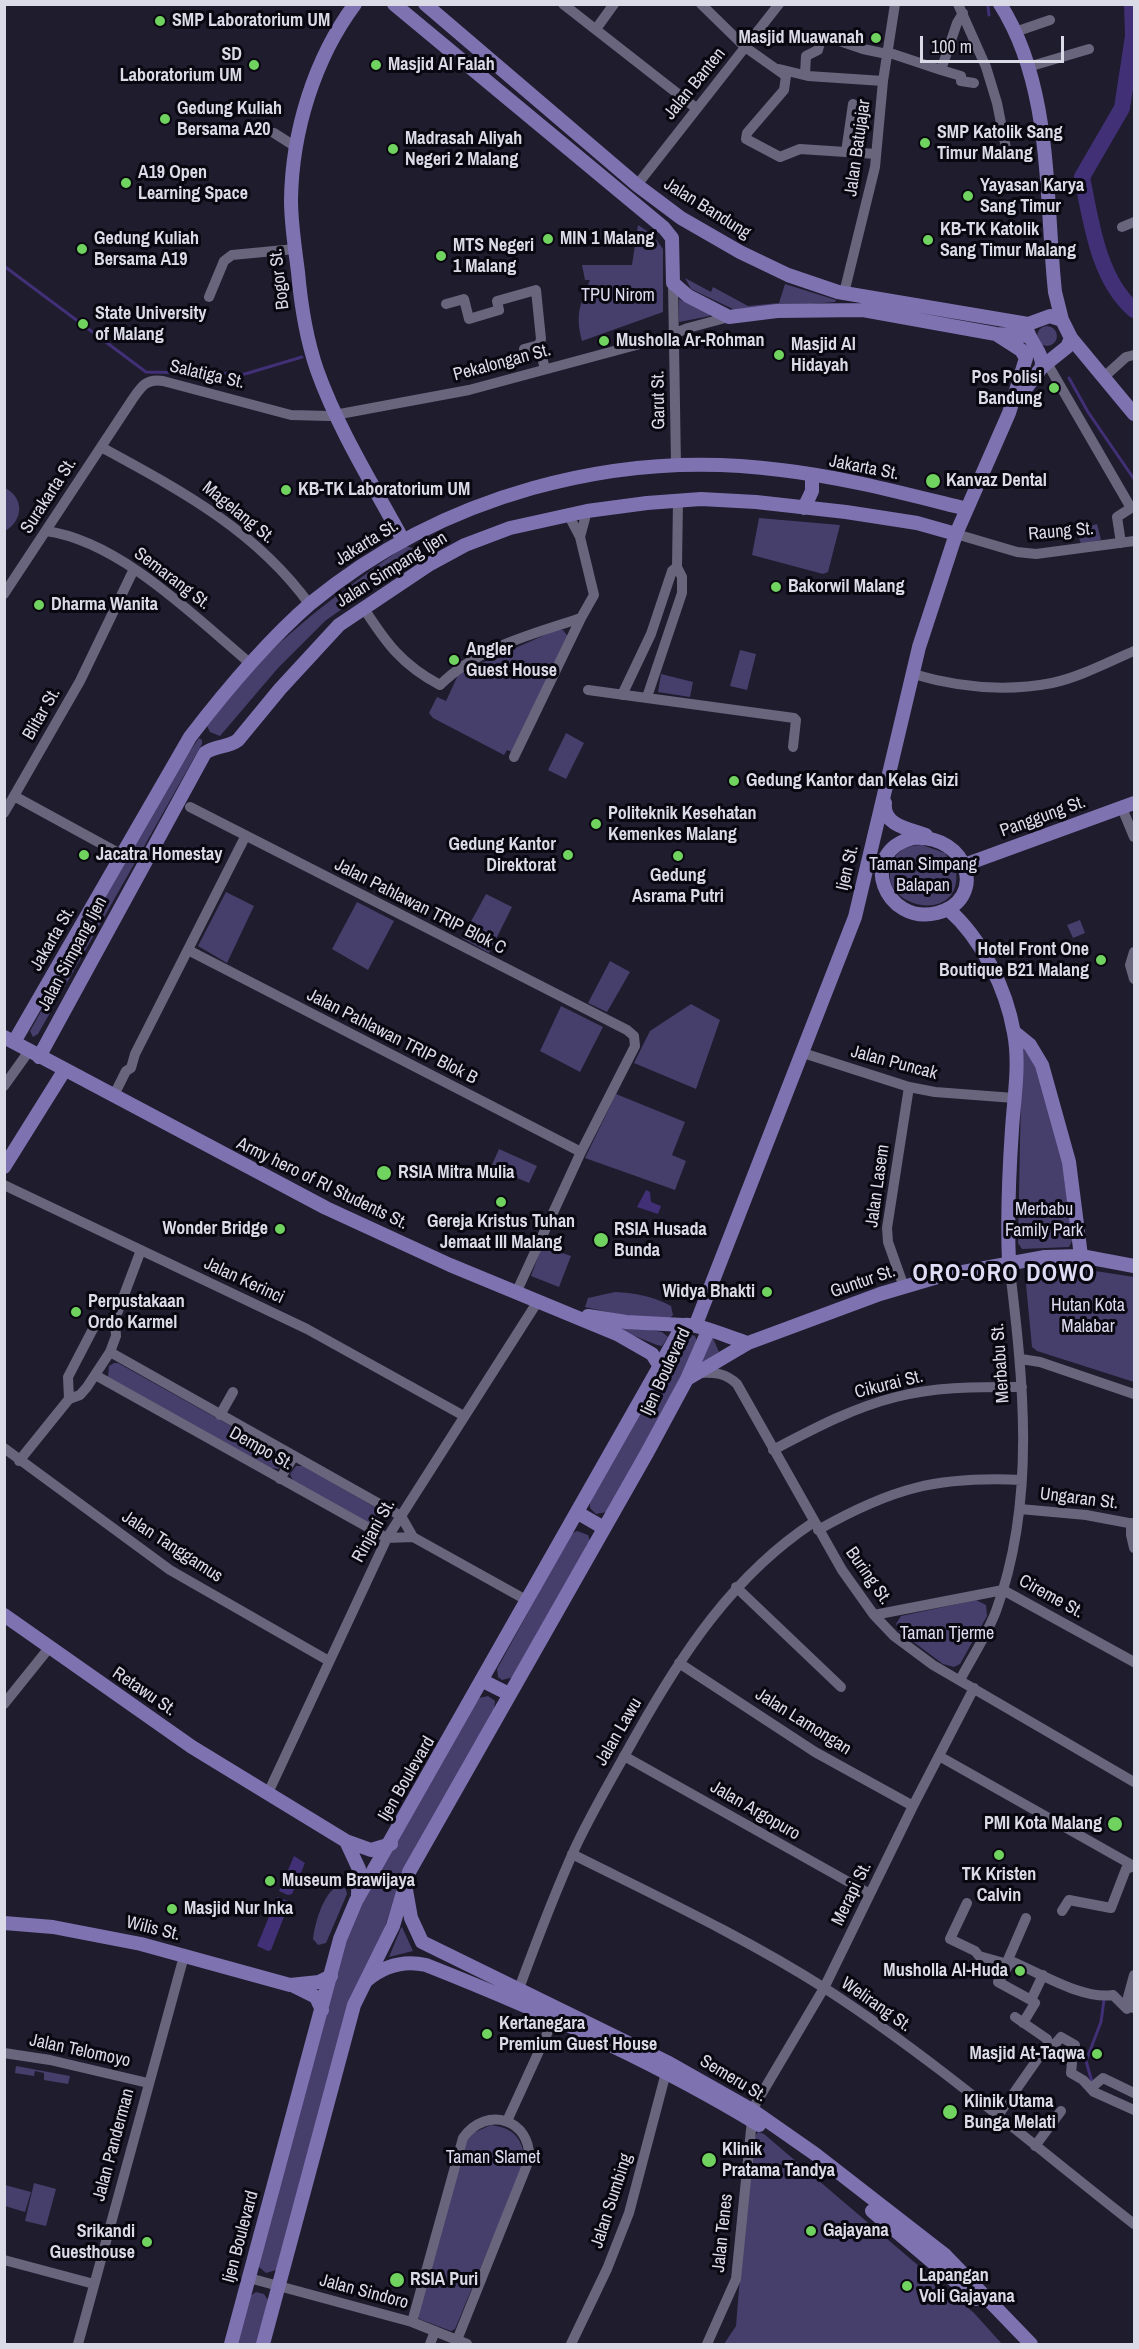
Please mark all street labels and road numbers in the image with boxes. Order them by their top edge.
street label: Jalan Banten [659,44,731,124]
street label: Jalan Batujajar [841,98,875,198]
street label: Jalan Bandung [660,174,754,244]
street label: Bogor St. [266,247,294,311]
street label: Pekalongan St. [451,340,553,386]
street label: Salatiga St. [167,356,247,394]
street label: Garut St. [648,370,670,430]
street label: Jakarta St. [827,451,901,485]
street label: Surakarta St. [16,454,82,538]
street label: Magelang St. [197,477,279,549]
street label: Jakarta St. [331,515,403,571]
street label: Raung St. [1027,518,1095,546]
street label: Jalan Simpang Ijen [333,527,451,613]
street label: Semarang St. [129,543,215,615]
street label: Blitar St. [18,684,66,744]
street label: Panggung St. [997,792,1089,842]
street label: Ijen St. [832,843,864,893]
street label: Jalan Pahlawan TRIP Blok C [331,854,509,960]
street label: Jalan Simpang Ijen [34,893,112,1015]
street label: Jakarta St. [26,903,80,975]
street label: Jalan Pahlawan TRIP Blok B [303,985,481,1089]
street label: Jalan Puncak [848,1041,940,1085]
street label: Army hero of RI Students St. [233,1133,411,1235]
street label: Jalan Lasem [861,1143,895,1229]
street label: Jalan Kerinci [200,1253,288,1309]
street label: Guntur St. [828,1261,898,1303]
street label: Merbabu St. [987,1322,1015,1404]
street label: Ijen Boulevard [636,1325,696,1419]
street label: Cikurai St. [853,1366,925,1404]
street label: Dempo St. [225,1423,297,1475]
street label: Ungaran St. [1039,1483,1119,1515]
street label: Rinjani St. [348,1496,400,1566]
street label: Jalan Tanggamus [117,1506,227,1588]
street label: Buring St. [840,1543,896,1609]
street label: Cireme St. [1015,1570,1087,1624]
street label: Retawu St. [108,1663,180,1721]
street label: Jalan Lamongan [751,1684,855,1760]
street label: Jalan Lawu [591,1694,647,1770]
street label: Ijen Boulevard [374,1733,440,1825]
street label: Jalan Argopuro [706,1777,804,1845]
street label: Merapi St. [827,1859,877,1929]
street label: Wilis St. [124,1912,182,1946]
street label: Welirang St. [837,1973,915,2037]
street label: Jalan Telomoyo [28,2030,132,2072]
street label: Semeru St. [696,2051,770,2107]
street label: Jalan Panderman [89,2086,139,2204]
street label: Jalan Sumbing [587,2151,637,2251]
street label: Ijen Boulevard [218,2189,264,2285]
street label: Jalan Tenes [708,2193,738,2273]
street label: Jalan Sindoro [317,2270,411,2314]

